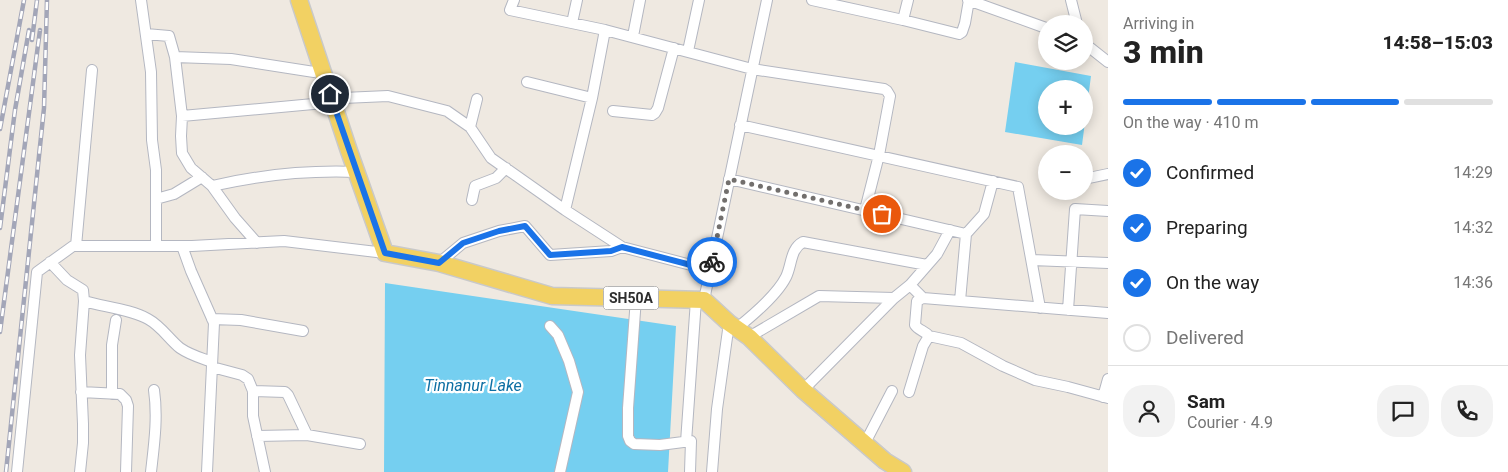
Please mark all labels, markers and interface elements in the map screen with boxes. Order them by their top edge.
text: Arriving in [1123,14,1194,33]
map controls [1038,15,1093,200]
button: layers [1038,15,1093,70]
text: 14:58–15:03 [1382,31,1493,54]
text: 3 min [1123,33,1204,71]
pin [309,73,351,115]
icon: home [316,80,344,108]
button: + [1038,80,1093,135]
text: On the way · 410 m [1123,113,1259,132]
button: − [1038,145,1093,200]
icon: check [1123,159,1151,187]
text: Confirmed [1166,161,1254,184]
text: 14:29 [1453,163,1493,182]
pin [861,193,903,235]
icon: bag [868,200,896,228]
icon: check [1123,214,1151,242]
text: Preparing [1166,216,1248,239]
text: 14:32 [1453,218,1493,237]
courier [687,237,737,287]
icon: bike [698,248,726,276]
icon: check [1123,269,1151,297]
text: On the way [1166,271,1259,294]
text: 14:36 [1453,273,1493,292]
road number: SH50A [604,286,658,310]
text: Delivered [1166,326,1244,349]
water label: Tinnanur Lake [424,376,522,395]
button: person [1123,385,1175,437]
button: chat [1377,385,1429,437]
button: phone [1441,385,1493,437]
text: Sam [1187,390,1225,413]
text: Courier · 4.9 [1187,413,1273,432]

